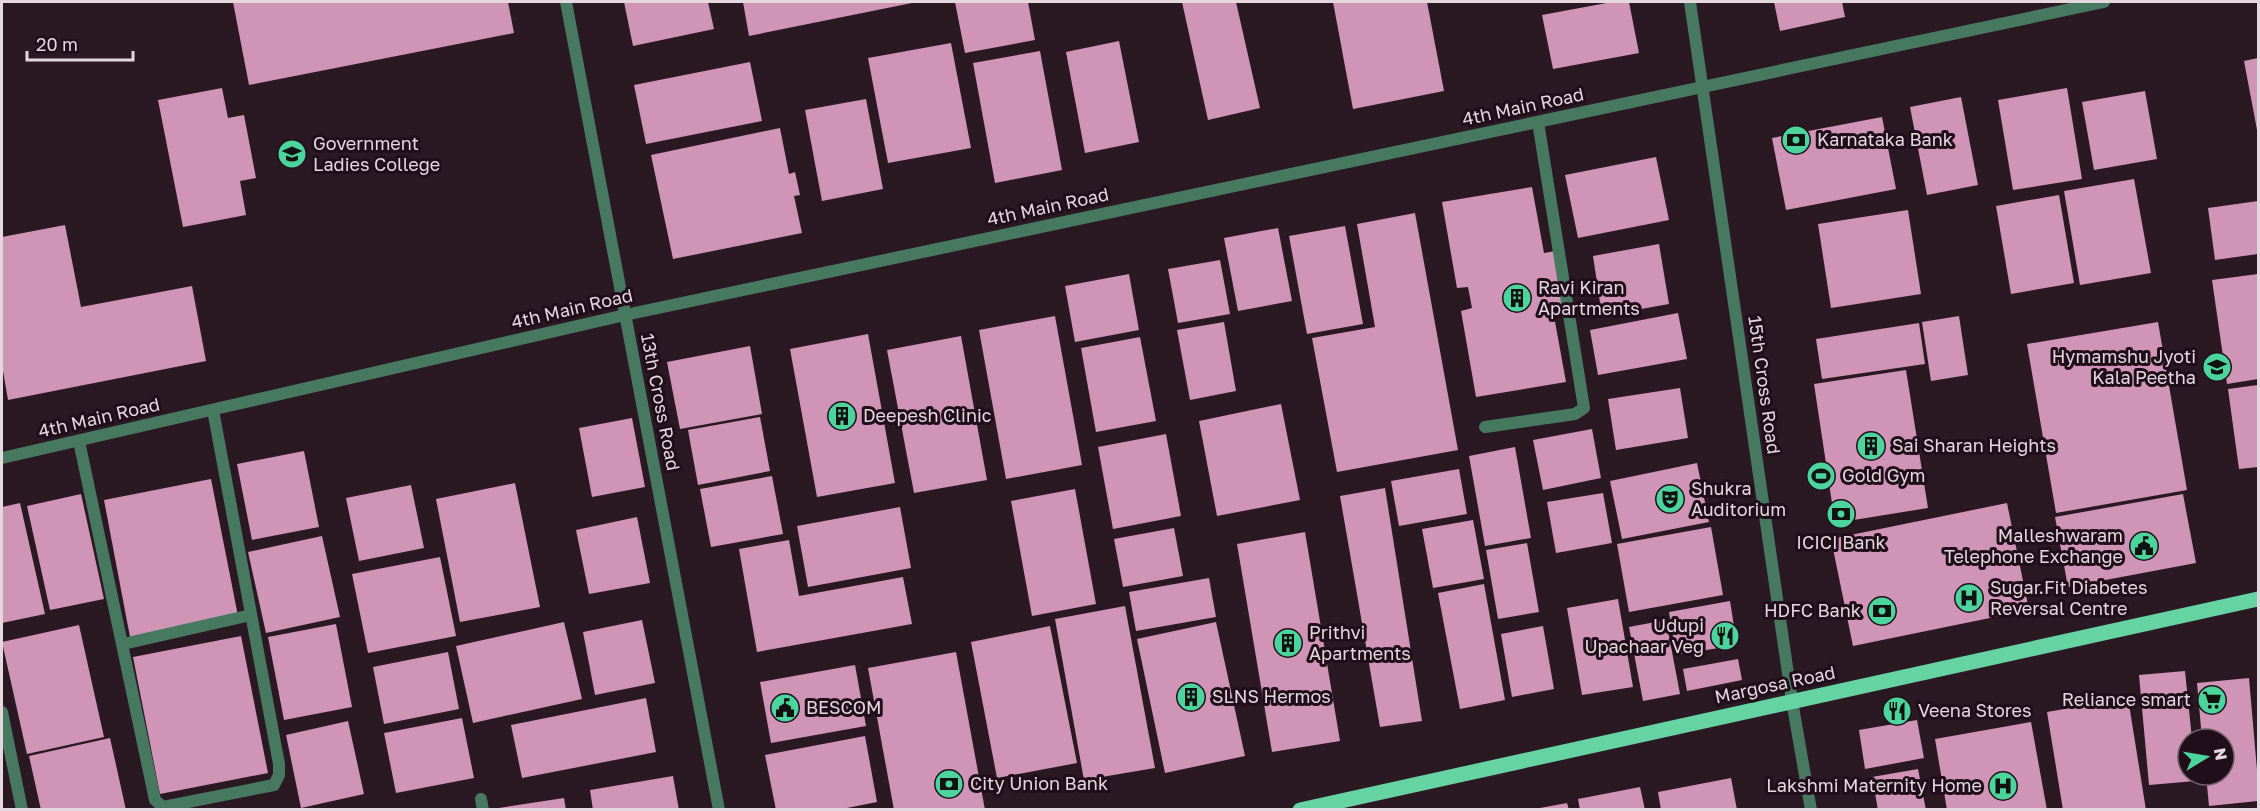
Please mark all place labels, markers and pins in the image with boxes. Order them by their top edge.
bank icon: Karnataka Bank [1780,124,1812,156]
place label: Karnataka Bank [1817,128,1953,150]
place label: Government Ladies College [313,132,440,175]
school or university icon: Government Ladies College [276,138,308,170]
place label: Ravi Kiran Apartments [1538,276,1640,319]
building icon: Ravi Kiran Apartments [1501,282,1533,314]
place label: Hymamshu Jyoti Kala Peetha [2052,345,2196,388]
school or university icon: Hymamshu Jyoti Kala Peetha [2201,351,2233,383]
building icon: Deepesh Clinic [826,400,858,432]
place label: Deepesh Clinic [863,404,992,426]
building icon: Sai Sharan Heights [1855,430,1887,462]
place label: Sai Sharan Heights [1892,434,2056,456]
sports icon: Gold Gym [1805,460,1837,492]
place label: Gold Gym [1842,464,1925,486]
place label: Shukra Auditorium [1691,477,1786,520]
theatre icon: Shukra Auditorium [1654,483,1686,515]
bank icon: ICICI Bank [1825,498,1857,530]
place label: Malleshwaram Telephone Exchange [1944,524,2123,567]
public building icon: Malleshwaram Telephone Exchange [2128,530,2160,562]
place label: ICICI Bank [1796,531,1886,553]
place label: Sugar.Fit Diabetes Reversal Centre [1990,576,2147,619]
hospital icon: Sugar.Fit Diabetes Reversal Centre [1953,582,1985,614]
bank icon: HDFC Bank [1866,595,1898,627]
place label: HDFC Bank [1764,599,1861,621]
place label: Udupi Upachaar Veg [1584,614,1704,657]
restaurant icon: Udupi Upachaar Veg [1709,620,1741,652]
place label: Prithvi Apartments [1309,621,1411,664]
building icon: Prithvi Apartments [1272,627,1304,659]
building icon: SLNS Hermos [1175,681,1207,713]
supermarket icon: Reliance smart [2196,684,2228,716]
place label: SLNS Hermos [1212,685,1331,707]
place label: Reliance smart [2062,688,2191,710]
public building icon: BESCOM [769,692,801,724]
restaurant icon: Veena Stores [1881,695,1913,727]
place label: BESCOM [806,696,882,718]
place label: Veena Stores [1918,699,2032,721]
bank icon: City Union Bank [933,768,965,800]
hospital icon: Lakshmi Maternity Home [1987,770,2019,802]
place label: City Union Bank [970,772,1108,794]
place label: Lakshmi Maternity Home [1766,774,1982,796]

